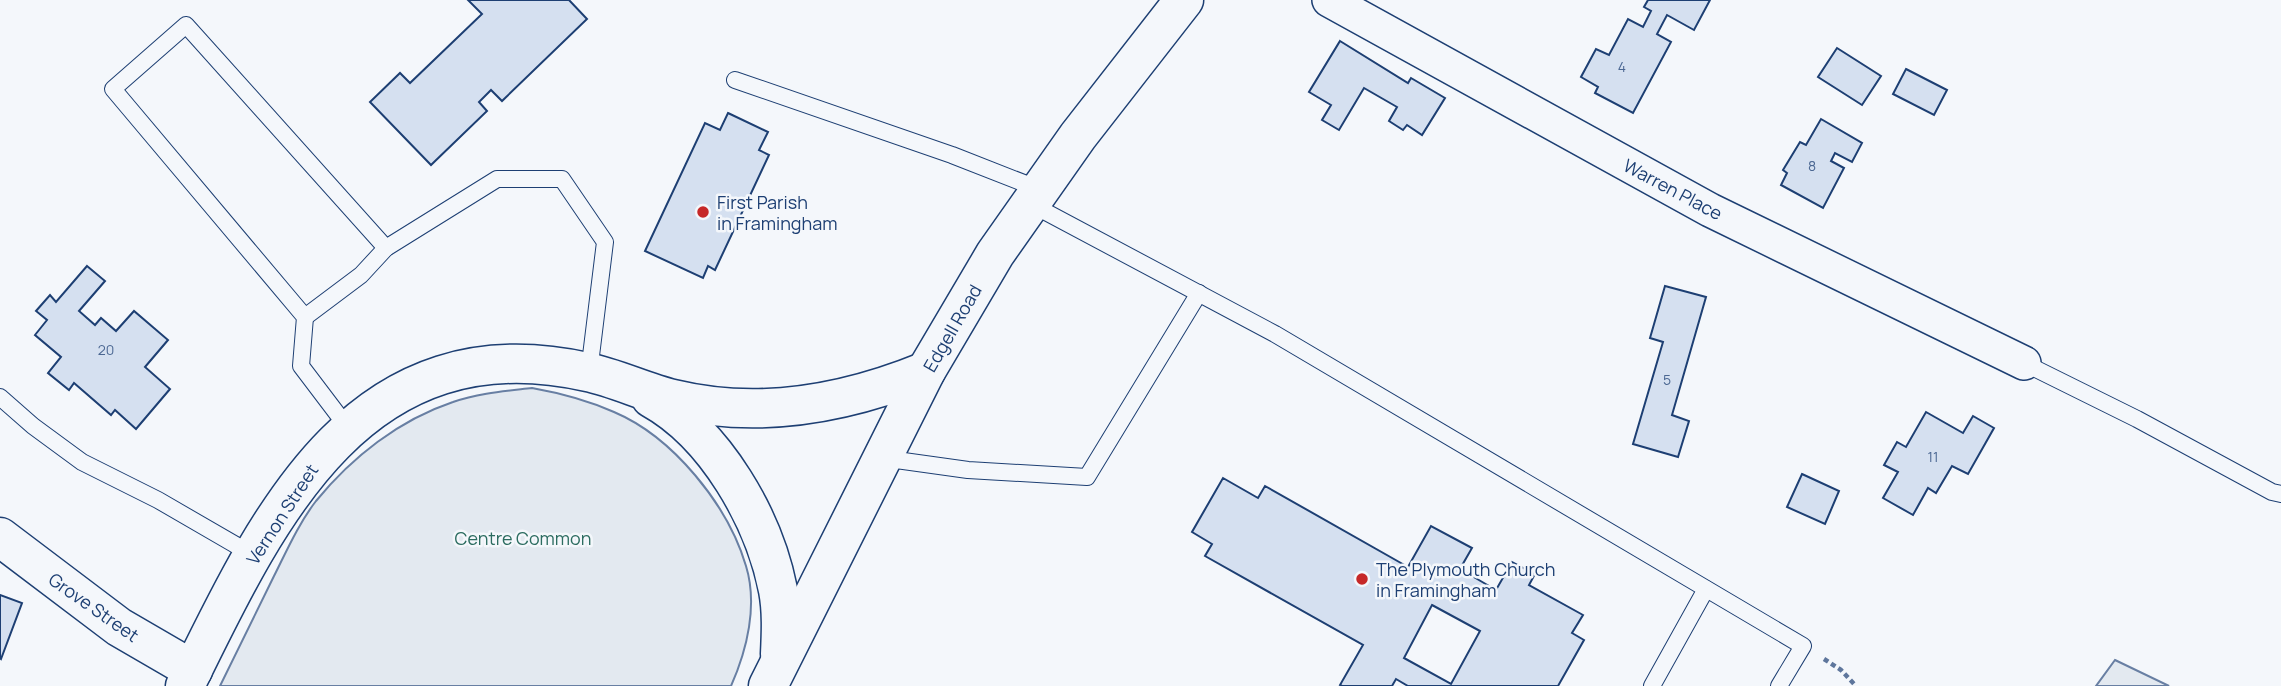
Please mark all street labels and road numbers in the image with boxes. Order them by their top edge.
street label: Warren Place [1619,153,1727,225]
street label: Edgell Road [917,280,987,376]
street label: Vernon Street [241,459,323,569]
street label: Grove Street [44,567,144,647]

